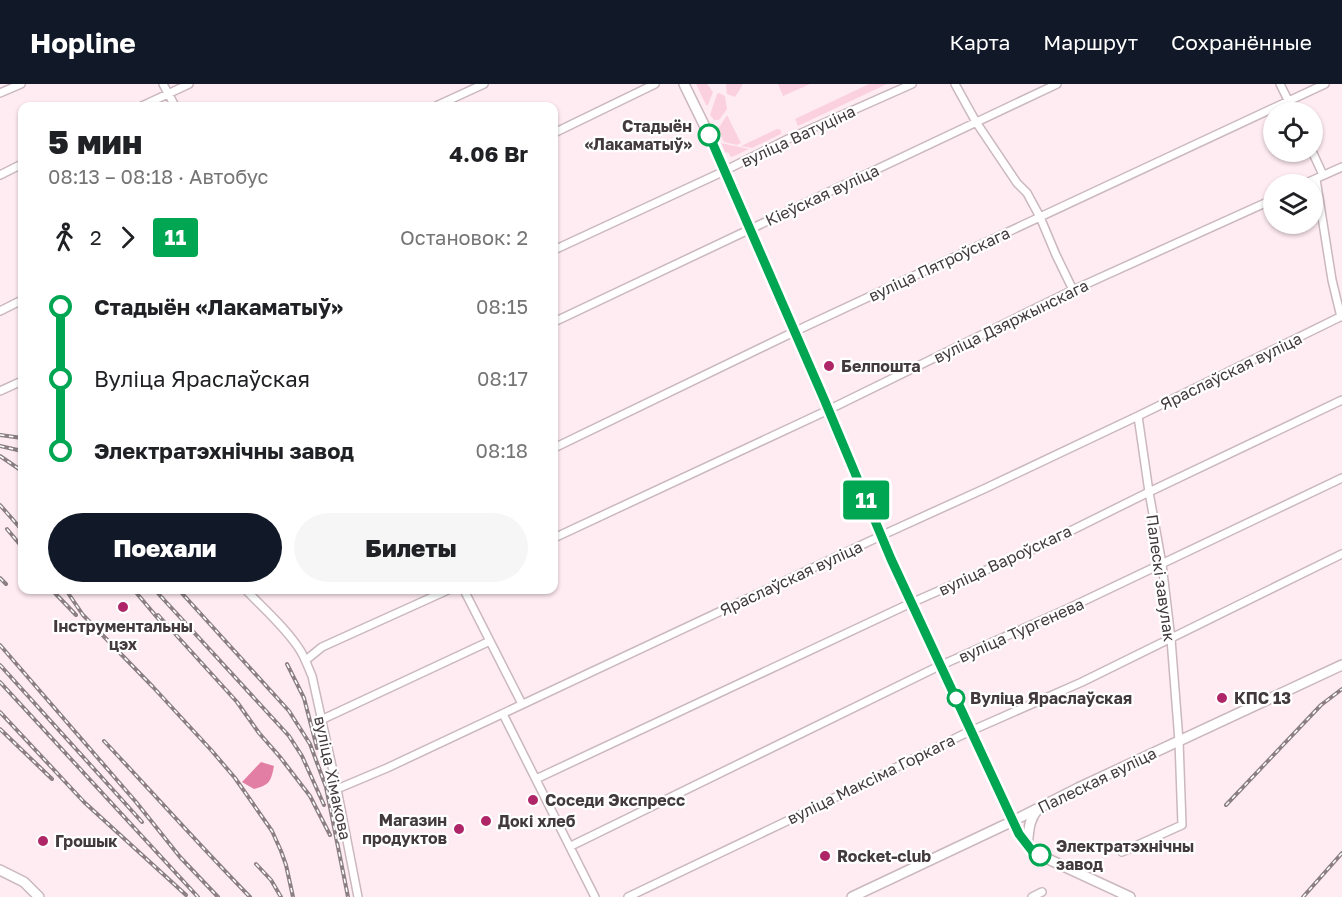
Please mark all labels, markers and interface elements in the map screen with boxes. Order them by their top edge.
text: Hopline [30,26,136,59]
text: Карта [949,29,1010,55]
text: Маршрут [1043,29,1138,55]
text: Сохранённые [1171,29,1312,55]
street label: вуліца Ватуціна [738,101,858,171]
map controls [1263,102,1323,234]
button: locate [1263,102,1323,162]
place label: Стадыён «Лакаматыў» [585,116,692,154]
text: 5 мин [48,122,142,161]
marker: Стадыён «Лакаматыў» [698,124,720,146]
text: 4.06 Br [449,140,528,167]
street label: Кіеўская вуліца [762,160,882,230]
text: 08:13 – 08:18 · Автобус [48,164,268,188]
button: layers [1263,174,1323,234]
icon: walk [48,221,81,254]
icon: forward [111,221,144,254]
street label: вуліца Пятроўскага [865,222,1013,306]
text: 11 [165,224,186,250]
text: 2 [90,225,102,249]
text: Остановок: 2 [400,225,528,249]
street label: вуліца Дзяржынскага [930,275,1092,367]
text: Стадыён «Лакаматыў» [94,293,343,320]
text: 08:15 [476,294,528,318]
street label: Яраслаўская вуліца [1157,328,1305,414]
place label: Белпошта [841,356,921,376]
marker: Белпошта [822,359,836,373]
text: Вуліца Яраслаўская [94,365,310,392]
text: 08:17 [477,366,528,390]
text: Электратэхнічны завод [94,437,354,464]
text: 08:18 [476,438,528,462]
line badge: 11 [839,480,893,520]
text: 11 [855,487,877,513]
button: Поехали [48,513,282,582]
button: Билеты [294,513,528,582]
street label: Палескі завулак [1142,513,1180,643]
street label: вуліца Вароўскага [935,520,1075,600]
street label: Яраслаўская вуліца [716,536,866,620]
street label: вуліца Тургенева [955,593,1087,667]
marker: Інструментальны цэх [116,600,130,614]
place label: Інструментальны цэх [53,616,193,654]
place label: Вуліца Яраслаўская [970,688,1132,708]
place label: КПС 13 [1234,688,1291,708]
marker: Вуліца Яраслаўская [947,689,965,707]
marker: КПС 13 [1215,691,1229,705]
street label: вуліца Хімакова [310,714,356,842]
street label: вуліца Максіма Горкага [784,730,958,828]
street label: Палеская вуліца [1034,743,1160,817]
place label: Соседи Экспресс [545,790,685,810]
marker: Соседи Экспресс [526,793,540,807]
place label: Магазин продуктов [362,810,447,848]
place label: Докі хлеб [498,811,576,831]
marker: Докі хлеб [479,814,493,828]
marker: Магазин продуктов [452,822,466,836]
place label: Грошык [55,831,118,851]
marker: Грошык [36,834,50,848]
place label: Электратэхнічны завод [1056,836,1194,874]
marker: Электратэхнічны завод [1029,844,1051,866]
place label: Rocket-club [837,846,931,866]
marker: Rocket-club [818,849,832,863]

